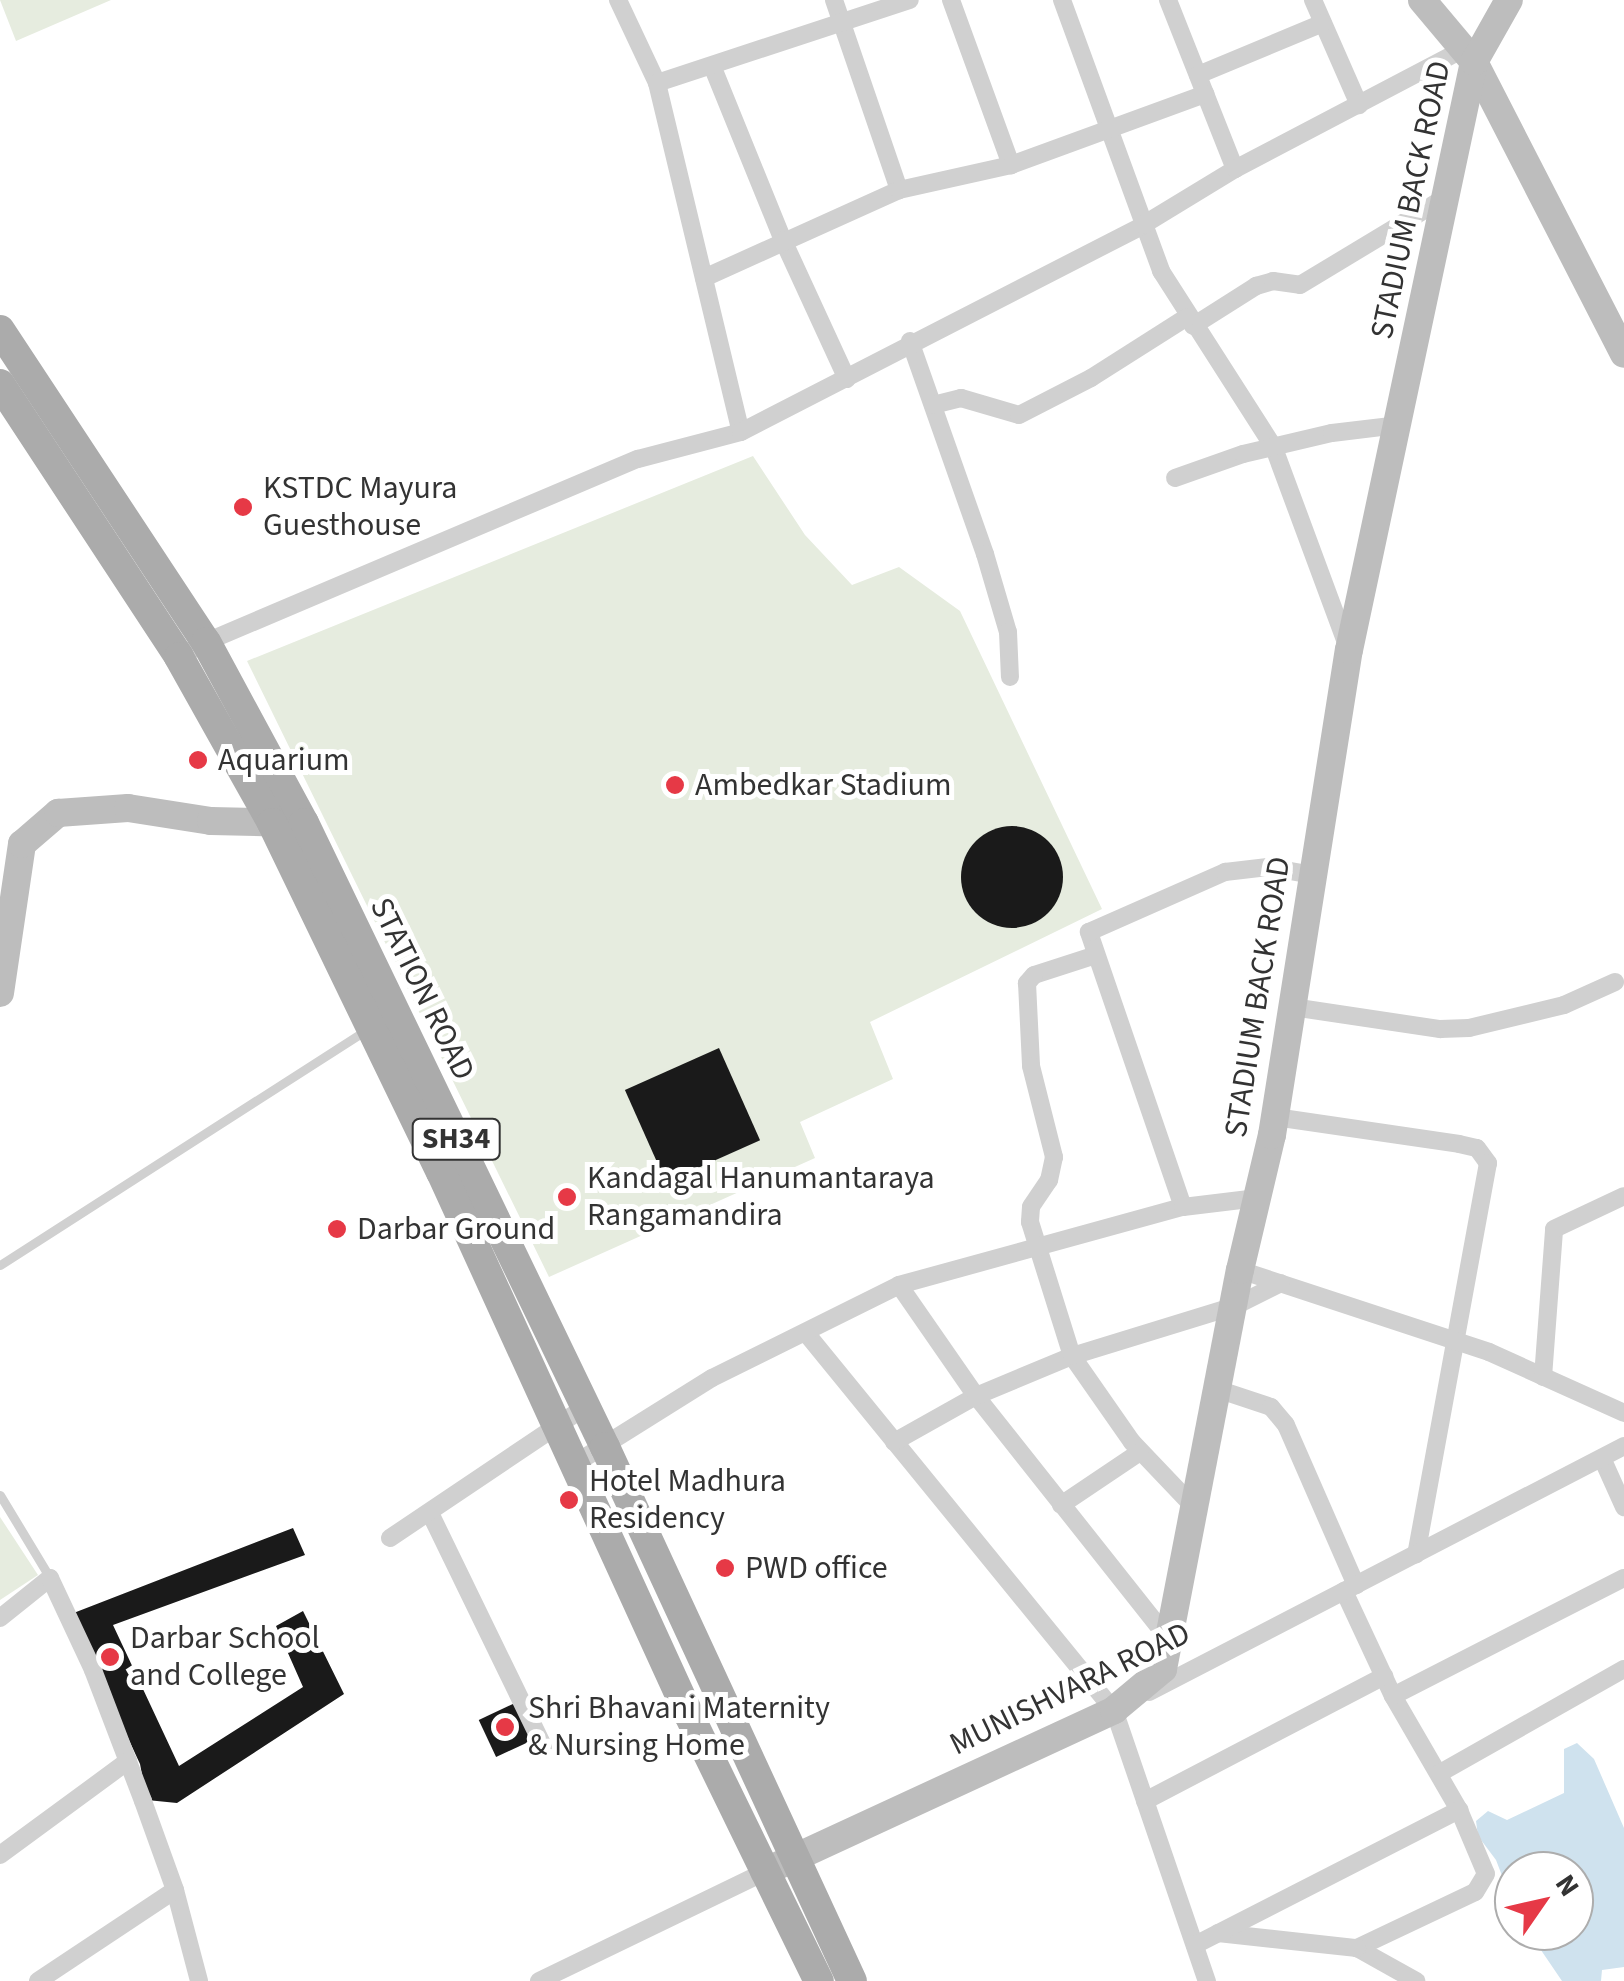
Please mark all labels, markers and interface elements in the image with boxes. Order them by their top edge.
street label: STADIUM BACK ROAD [1363,57,1459,343]
place label: KSTDC Mayura Guesthouse [263,470,457,545]
marker: KSTDC Mayura Guesthouse [232,496,254,518]
place label: Aquarium [218,741,350,779]
marker: Aquarium [187,749,209,771]
place label: Ambedkar Stadium [695,766,952,804]
marker: Ambedkar Stadium [664,774,686,796]
street label: STADIUM BACK ROAD [1217,854,1299,1140]
street label: STATION ROAD [361,892,483,1086]
road number: SH34 [411,1114,501,1164]
place label: Kandagal Hanumantaraya Rangamandira [587,1160,935,1235]
marker: Kandagal Hanumantaraya Rangamandira [556,1186,578,1208]
place label: Darbar Ground [357,1210,555,1248]
marker: Darbar Ground [326,1218,348,1240]
place label: Hotel Madhura Residency [589,1463,786,1538]
marker: Hotel Madhura Residency [558,1489,580,1511]
place label: PWD office [745,1549,888,1587]
marker: PWD office [714,1557,736,1579]
street label: MUNISHVARA ROAD [944,1614,1196,1764]
place label: Darbar School and College [130,1620,320,1695]
marker: Darbar School and College [99,1646,121,1668]
place label: Shri Bhavani Maternity & Nursing Home [528,1690,830,1765]
marker: Shri Bhavani Maternity & Nursing Home [492,1714,518,1740]
north arrow [1494,1851,1594,1951]
text: N [1545,1866,1589,1904]

